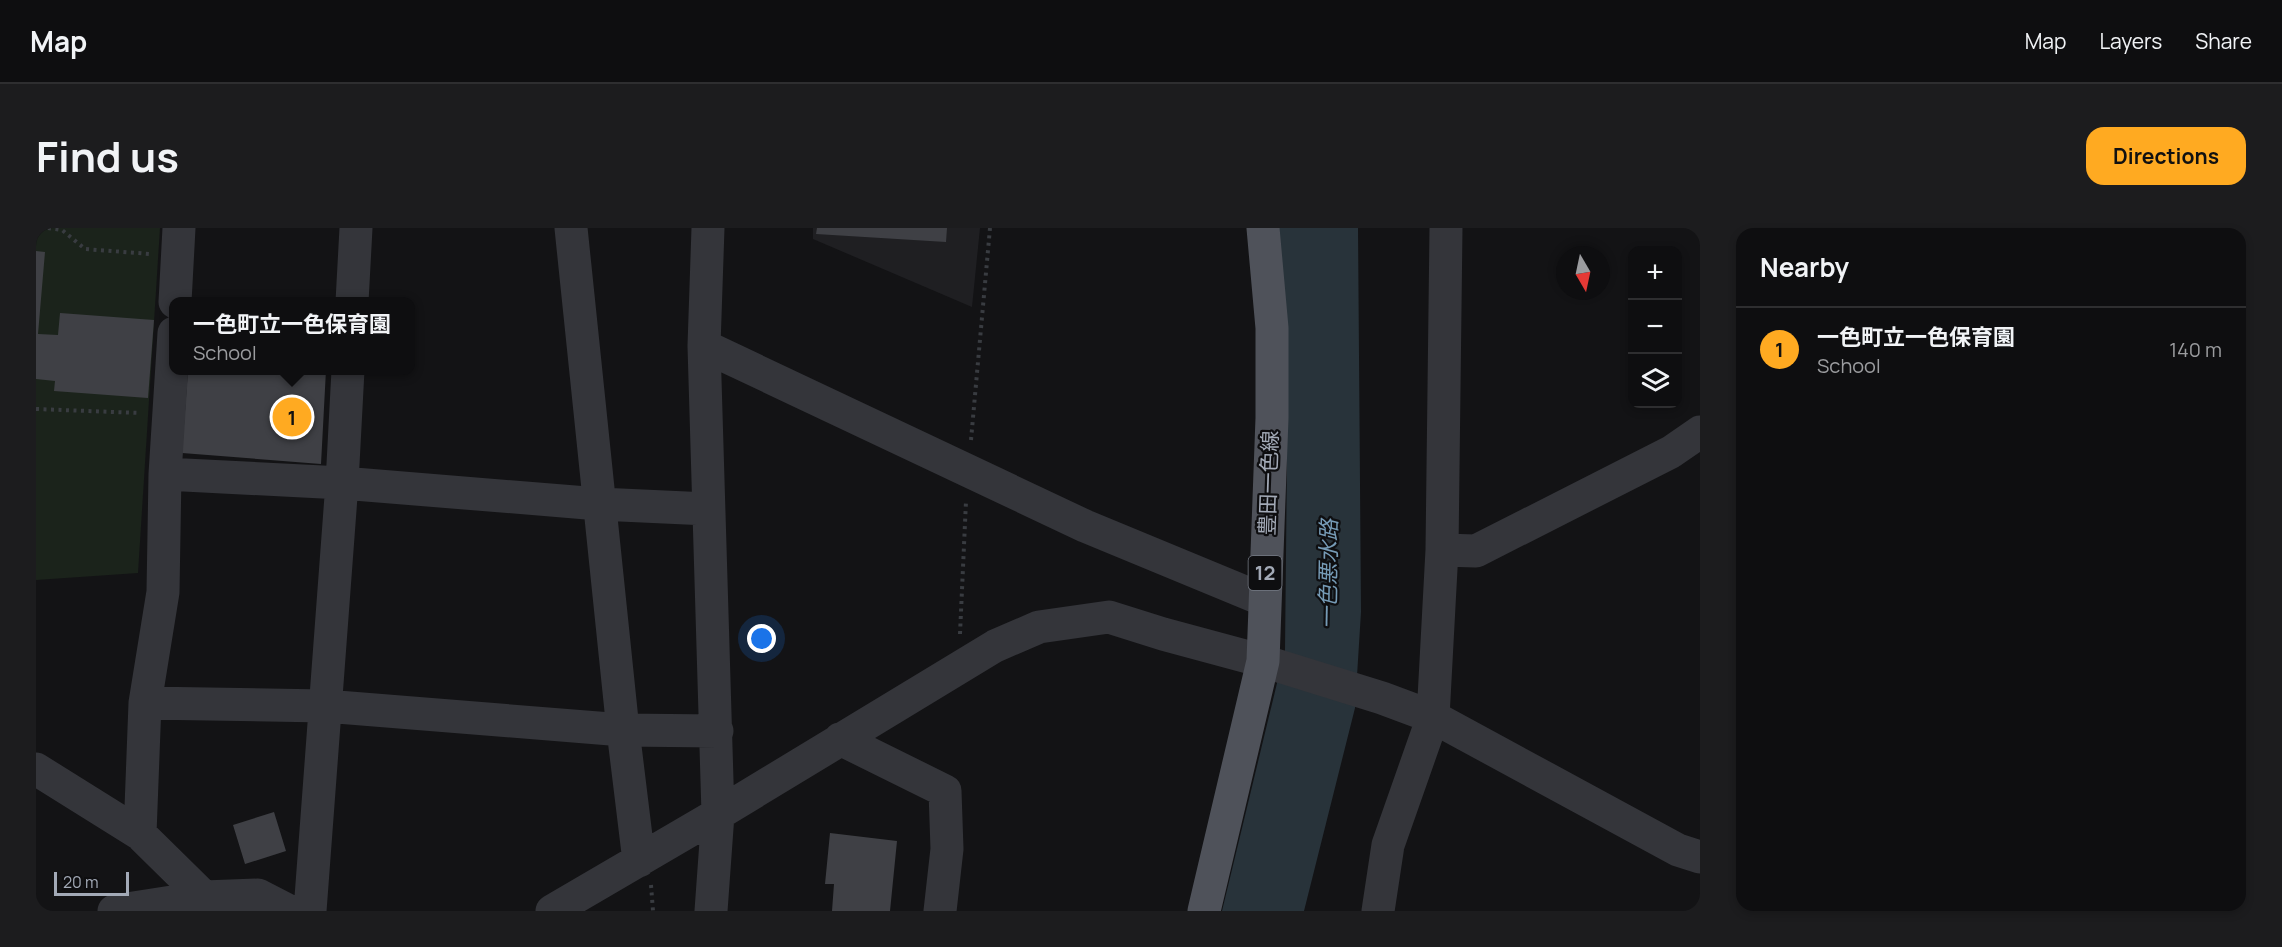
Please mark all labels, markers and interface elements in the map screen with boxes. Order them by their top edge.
text: Map [30,22,87,60]
text: Map [2025,27,2066,55]
text: Layers [2099,27,2162,55]
text: Share [2195,27,2252,55]
text: Find us [36,127,179,185]
button: Directions [2086,127,2246,185]
north arrow [1556,246,1610,300]
map controls [1628,246,1682,408]
button: + [1628,246,1682,300]
text: Nearby [1760,249,1849,285]
popup [169,297,415,375]
button: − [1628,300,1682,354]
text: 一色町立一色保育園 [193,309,391,339]
text: 一色町立一色保育園 [1817,322,2015,352]
text: 1 [1775,336,1784,363]
text: 140 m [2169,336,2222,363]
text: School [193,339,257,366]
text: School [1817,352,1881,379]
button: layers [1628,354,1682,408]
pin: 1 [272,394,312,440]
street label: 豊田一色線 [1252,430,1284,536]
water label: 一色悪水路 [1312,517,1344,629]
road number: 12 [1248,556,1282,590]
your location [747,624,776,653]
scale bar [54,869,129,896]
text: 20 m [63,871,99,893]

